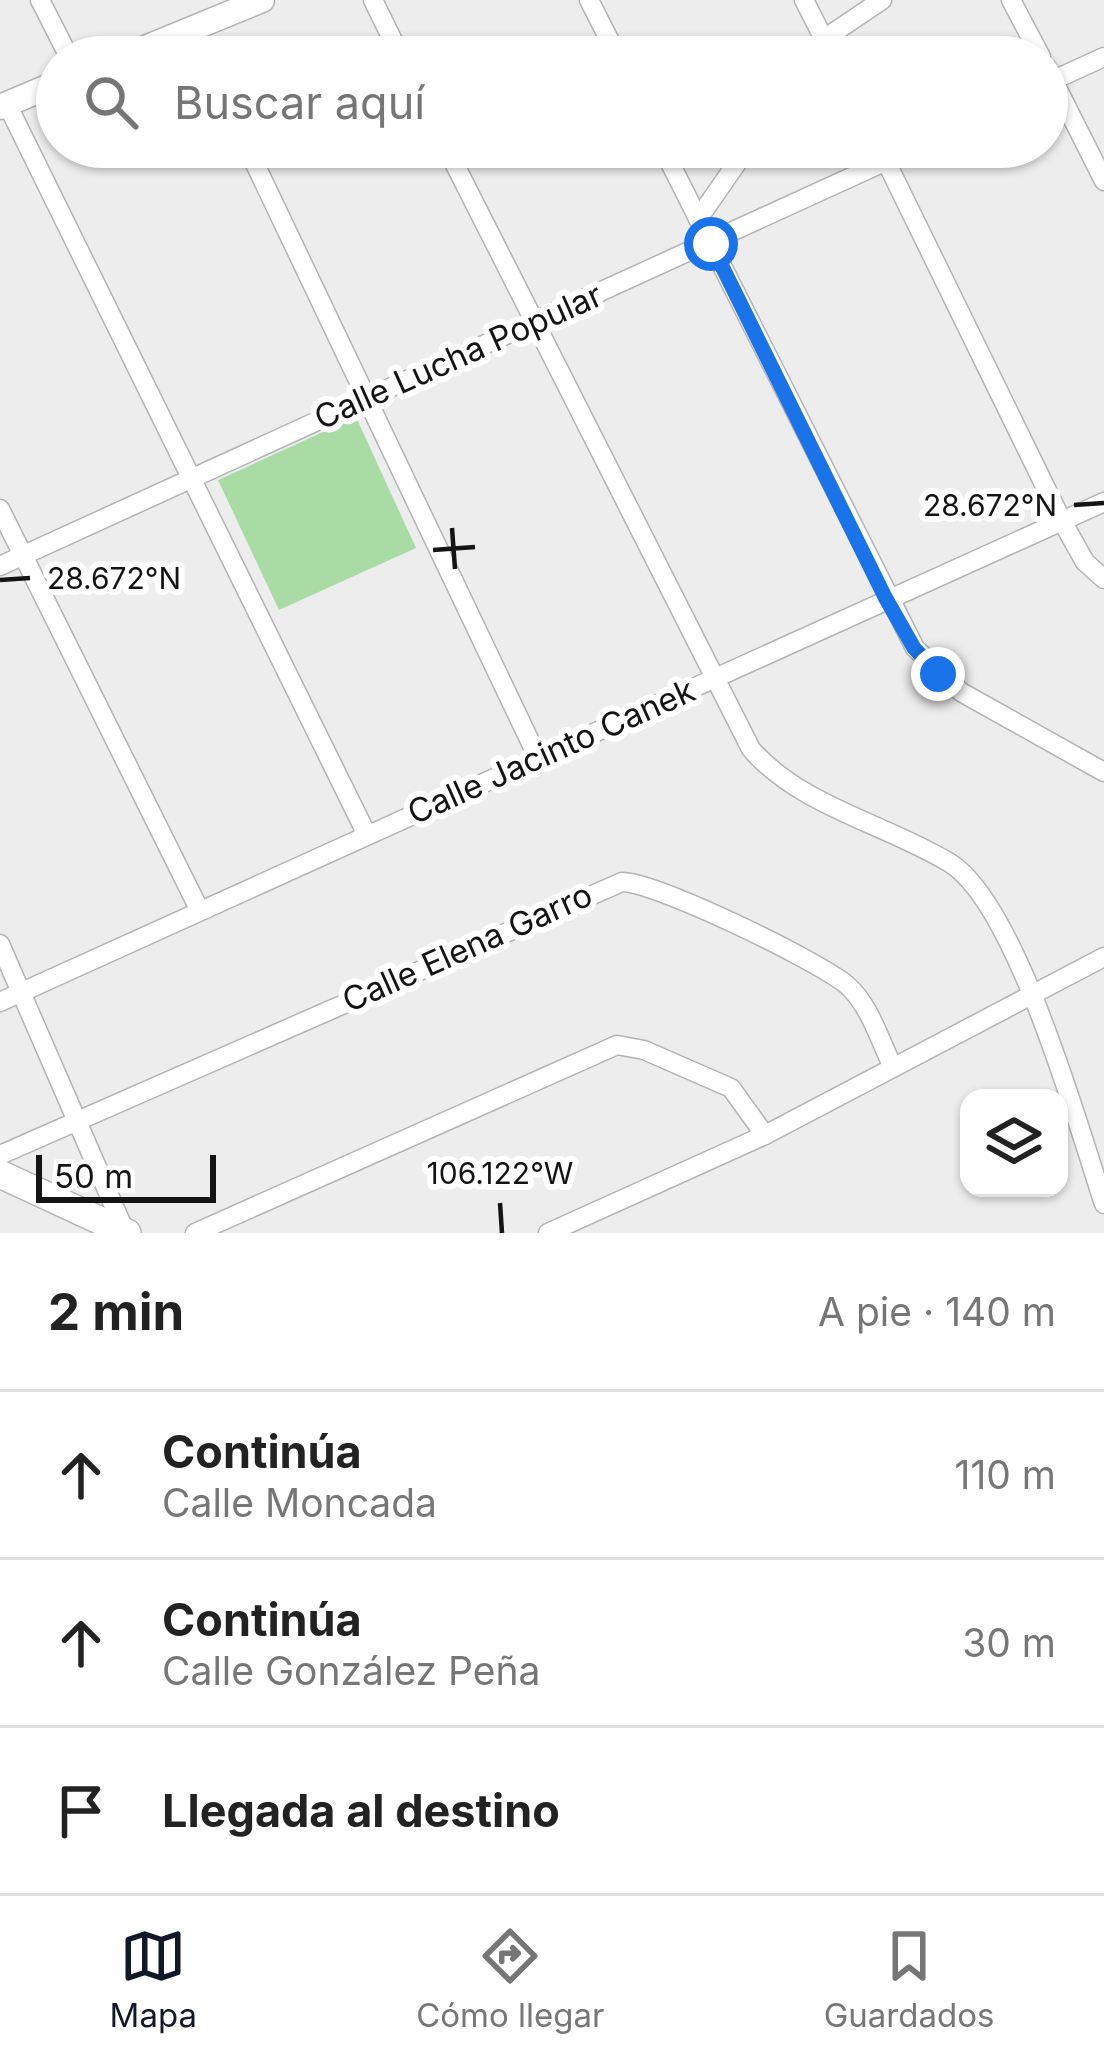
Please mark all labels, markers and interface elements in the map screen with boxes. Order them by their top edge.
search box [36,36,1068,168]
icon: search [78,69,144,135]
text: Buscar aquí [174,75,425,130]
route start [684,217,738,271]
street label: Calle Lucha Popular [308,275,608,437]
text: 28.672°N [923,487,1057,523]
text: 28.672°N [47,560,181,596]
route end [911,647,965,701]
street label: Calle Jacinto Canek [401,670,701,832]
street label: Calle Elena Garro [336,874,598,1020]
map controls [960,1089,1068,1197]
button: layers [960,1089,1068,1197]
scale bar [36,1149,216,1202]
text: 106.122°W [427,1155,573,1191]
text: 50 m [54,1156,133,1196]
text: 2 min [48,1281,184,1342]
text: A pie · 140 m [818,1288,1056,1335]
text: Continúa [162,1424,362,1479]
icon: ahead [48,1442,114,1508]
text: 110 m [955,1451,1056,1498]
text: Calle Moncada [162,1479,437,1526]
text: Continúa [162,1592,362,1647]
icon: ahead [48,1610,114,1676]
text: 30 m [962,1619,1056,1666]
text: Calle González Peña [162,1647,540,1694]
icon: arrive [48,1778,114,1844]
text: Llegada al destino [162,1783,560,1838]
tab: Mapa [110,1923,197,2035]
tab: Cómo llegar [416,1923,604,2035]
tab: Guardados [824,1923,994,2035]

